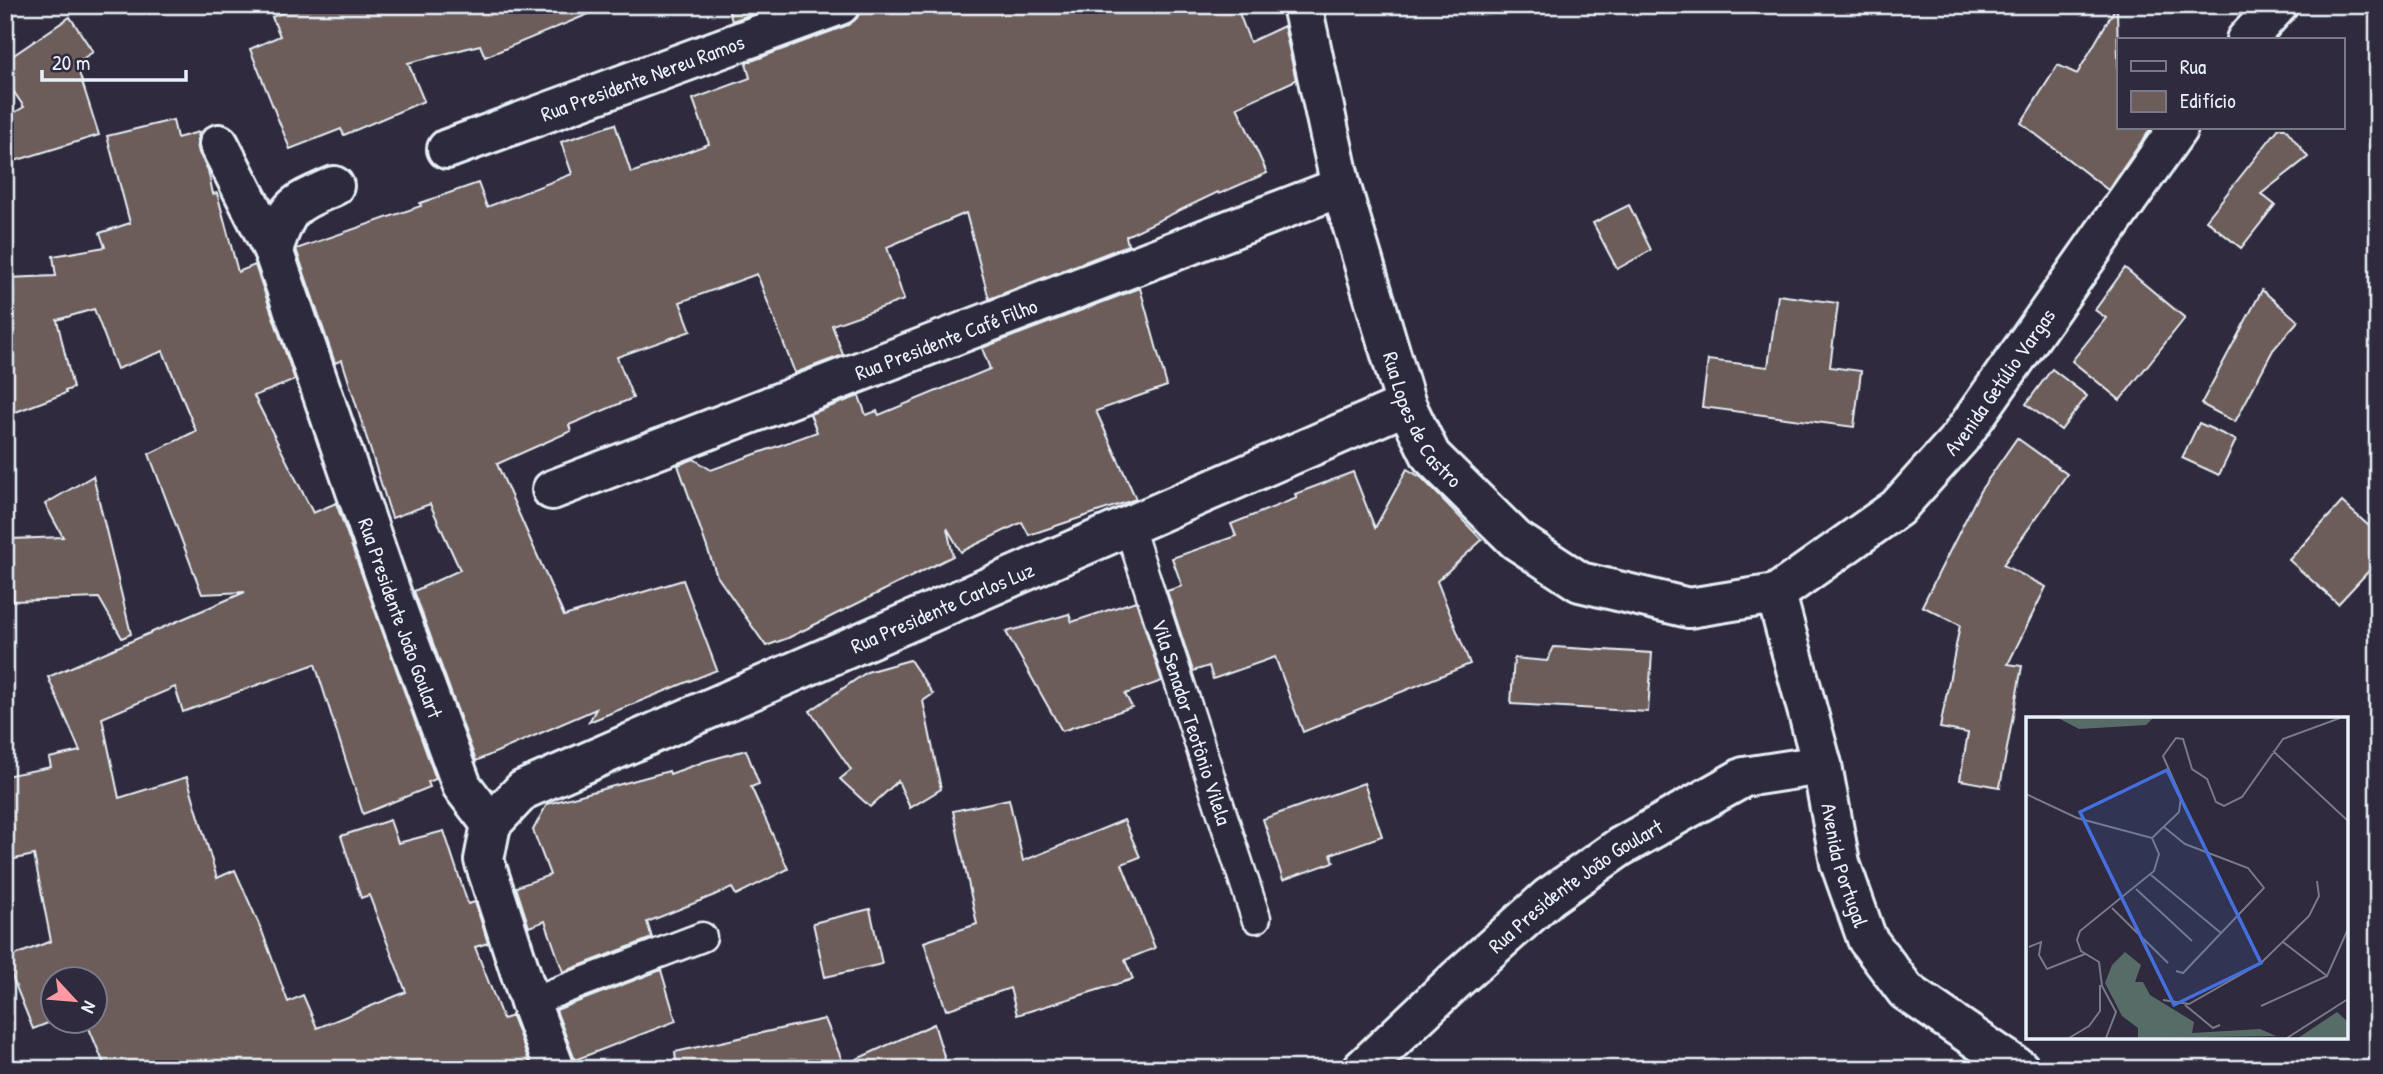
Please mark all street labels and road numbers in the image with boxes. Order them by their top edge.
street label: Rua Presidente Nereu Ramos [536,27,748,128]
street label: Rua Presidente Café Filho [851,291,1041,387]
street label: Avenida Getúlio Vargas [1937,302,2061,461]
street label: Rua Lopes de Castro [1376,348,1469,494]
street label: Rua Presidente João Goulart [352,514,451,723]
street label: Rua Presidente Carlos Luz [846,555,1038,660]
street label: Vila Senador Teotônio Vilela [1145,615,1239,829]
street label: Avenida Portugal [1815,801,1876,932]
street label: Rua Presidente João Goulart [1482,811,1668,959]

